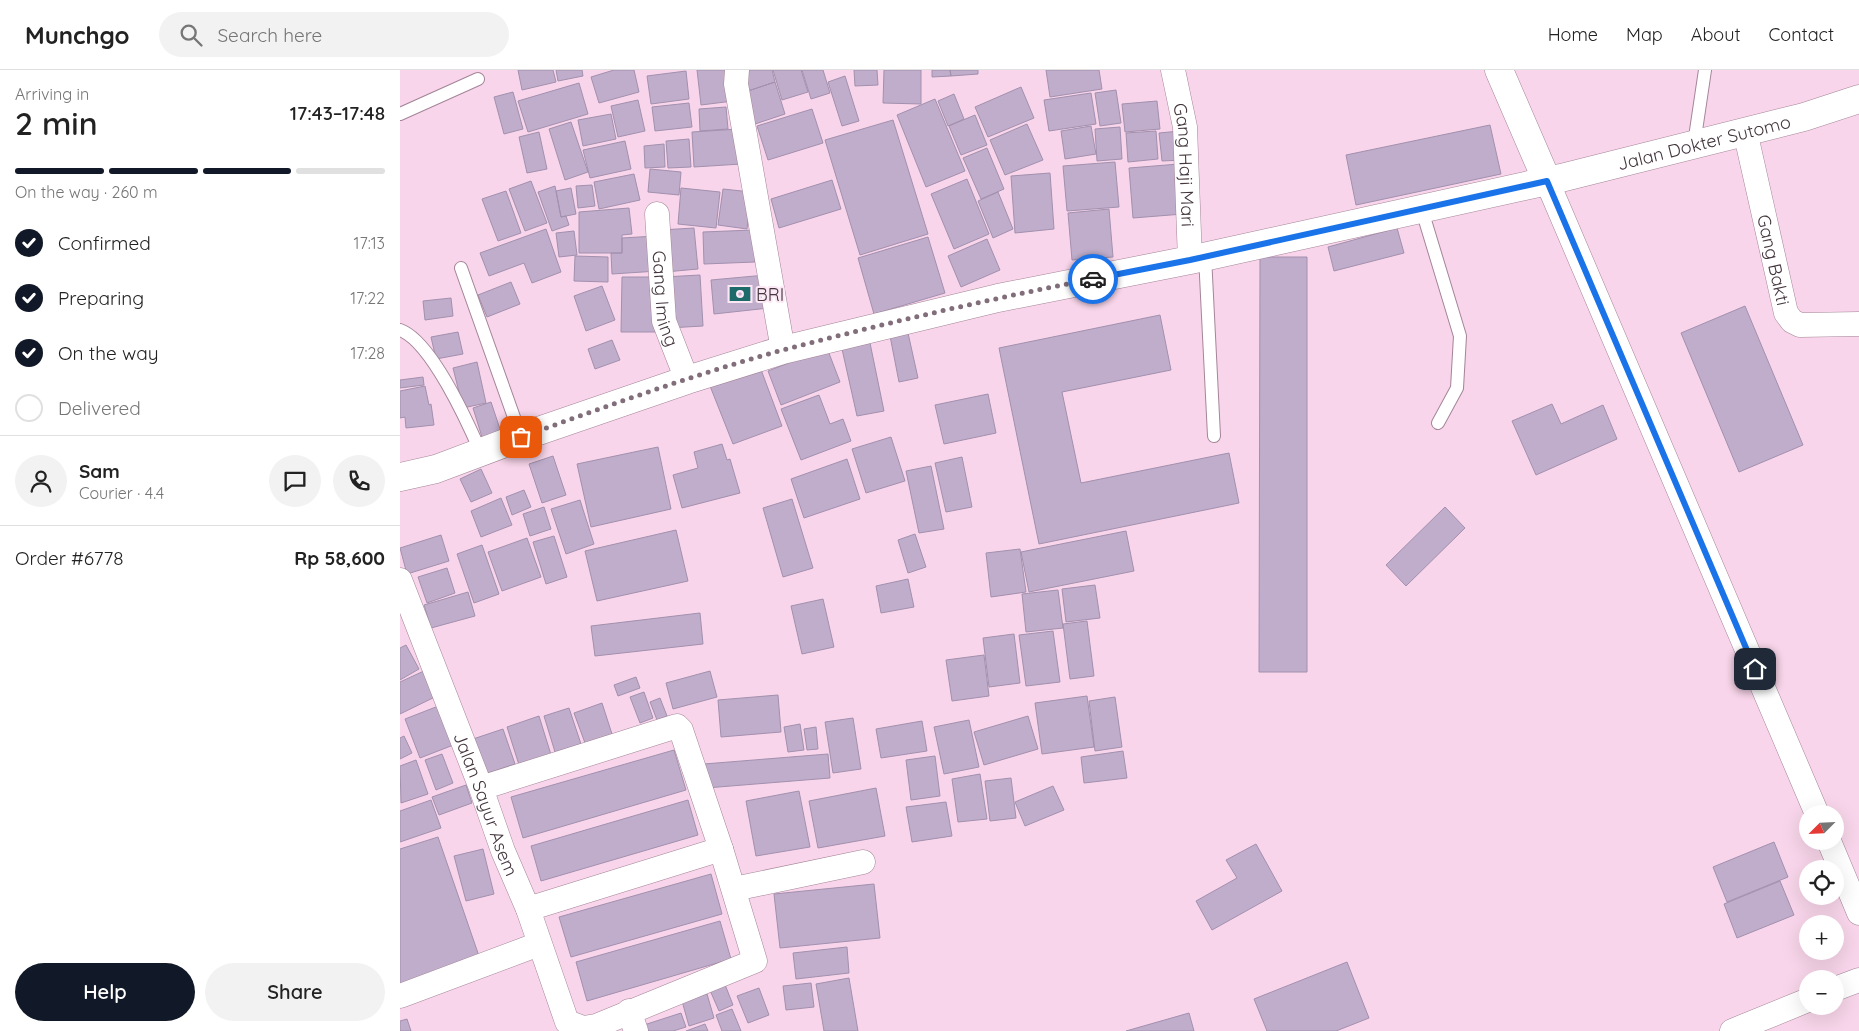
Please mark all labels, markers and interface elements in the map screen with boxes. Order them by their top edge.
search box [159,12,509,57]
text: Munchgo [25,20,129,50]
icon: search [177,21,205,49]
text: Search here [217,23,322,47]
text: Home [1548,23,1598,46]
text: Map [1626,23,1663,46]
text: About [1691,23,1741,46]
text: Contact [1769,23,1834,46]
text: Arriving in [15,84,89,104]
text: 17:43–17:48 [290,101,385,125]
street label: Gang Haji Mari [1169,101,1200,227]
text: 2 min [15,103,98,143]
street label: Jalan Dokter Sutomo [1615,109,1793,175]
text: On the way · 260 m [15,182,157,202]
street label: Gang Bakti [1753,212,1795,307]
icon: check [15,229,43,257]
text: Confirmed [58,231,151,255]
text: 17:13 [354,233,385,253]
street label: Gang Iming [648,250,684,350]
courier [1068,254,1118,304]
icon: car [1079,265,1107,293]
bank icon: BRI [727,281,753,307]
place label: BRI [756,283,784,306]
icon: check [15,284,43,312]
text: Preparing [58,286,144,310]
text: 17:22 [350,288,385,308]
icon: check [15,339,43,367]
text: On the way [58,341,159,365]
text: 17:28 [350,343,385,363]
text: Delivered [58,396,141,420]
pin [500,416,542,458]
icon: bag [507,423,535,451]
button: person [15,455,67,507]
button: chat [269,455,321,507]
button: phone [333,455,385,507]
text: Sam [79,459,120,483]
text: Courier · 4.4 [79,483,164,503]
text: Order #6778 [15,546,124,570]
text: Rp 58,600 [294,546,385,570]
pin [1734,648,1776,690]
icon: home [1741,655,1769,683]
street label: Jalan Sayur Asem [449,729,524,879]
north arrow [1799,805,1844,850]
map controls [1799,805,1844,1015]
button: locate [1799,860,1844,905]
button: + [1799,915,1844,960]
button: Help [15,963,195,1021]
button: Share [205,963,385,1021]
button: − [1799,970,1844,1015]

